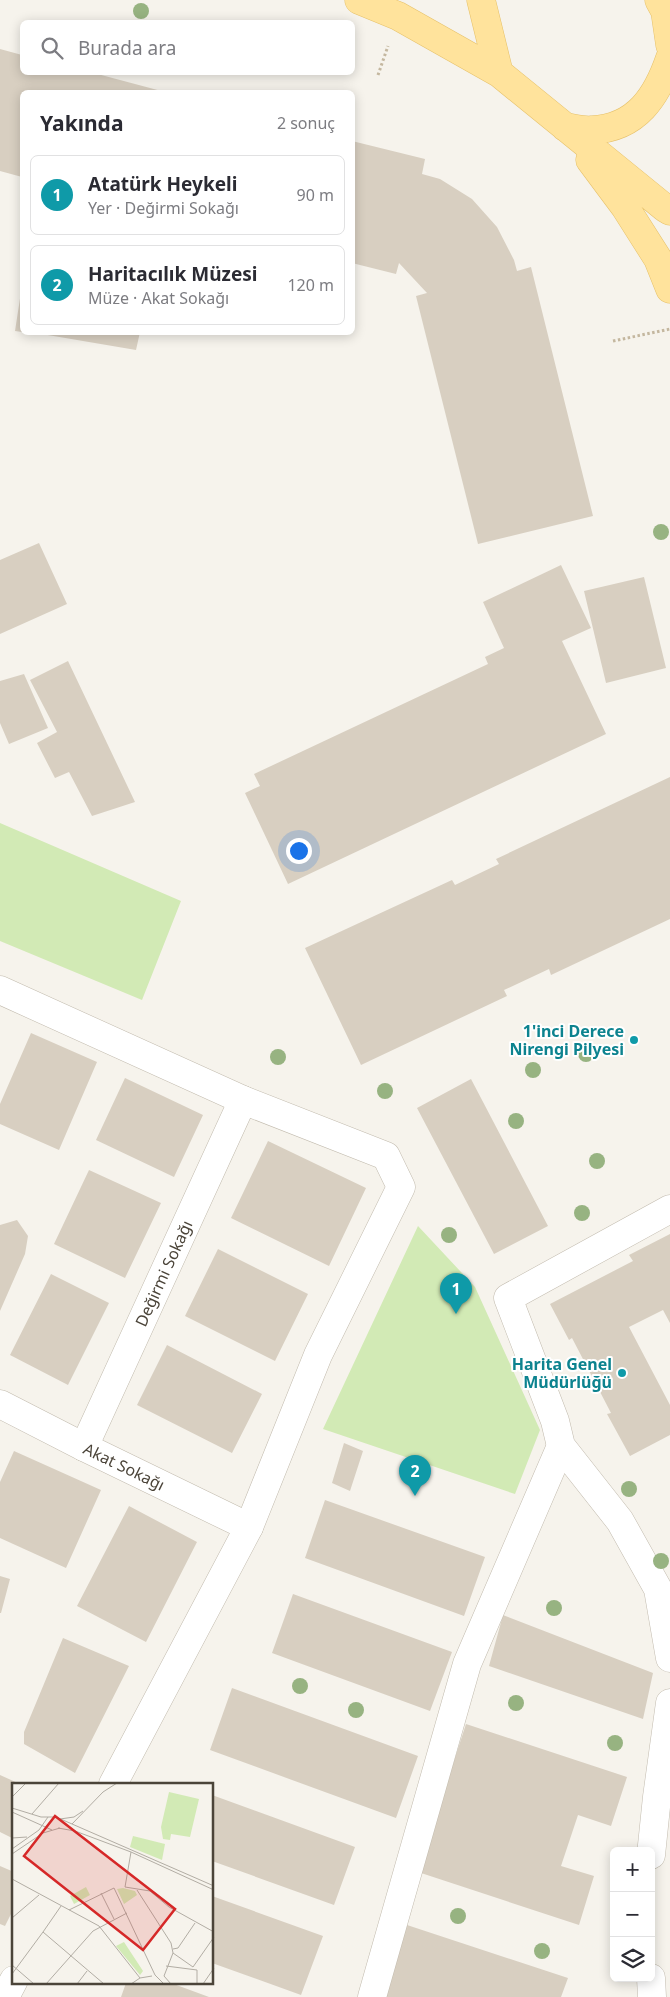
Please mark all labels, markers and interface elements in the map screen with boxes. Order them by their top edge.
search box [20,20,355,75]
icon: search [38,34,66,62]
text: Burada ara [78,35,176,61]
text: Yakında [40,109,123,137]
text: 2 sonuç [277,112,335,134]
text: Atatürk Heykeli [88,171,237,197]
text: 1 [52,184,62,206]
text: 90 m [297,184,334,206]
text: Yer · Değirmi Sokağı [88,197,239,219]
text: Haritacılık Müzesi [88,261,257,287]
text: 2 [52,274,62,296]
text: 120 m [287,274,334,296]
text: Müze · Akat Sokağı [88,287,229,309]
your location [286,838,312,864]
place label: 1'inci Derece Nirengi Pilyesi [509,1020,624,1060]
marker: 1'inci Derece Nirengi Pilyesi [628,1034,640,1046]
street label: Değirmi Sokağı [130,1217,197,1330]
pin: 1 [440,1273,472,1314]
place label: Harita Genel Müdürlüğü [512,1353,612,1393]
marker: Harita Genel Müdürlüğü [616,1367,628,1379]
street label: Akat Sokağı [80,1437,168,1496]
pin: 2 [399,1455,431,1496]
inset map [12,1783,214,1984]
map controls [610,1847,655,1982]
button: + [610,1847,655,1892]
button: − [610,1892,655,1937]
button: layers [610,1937,655,1982]

